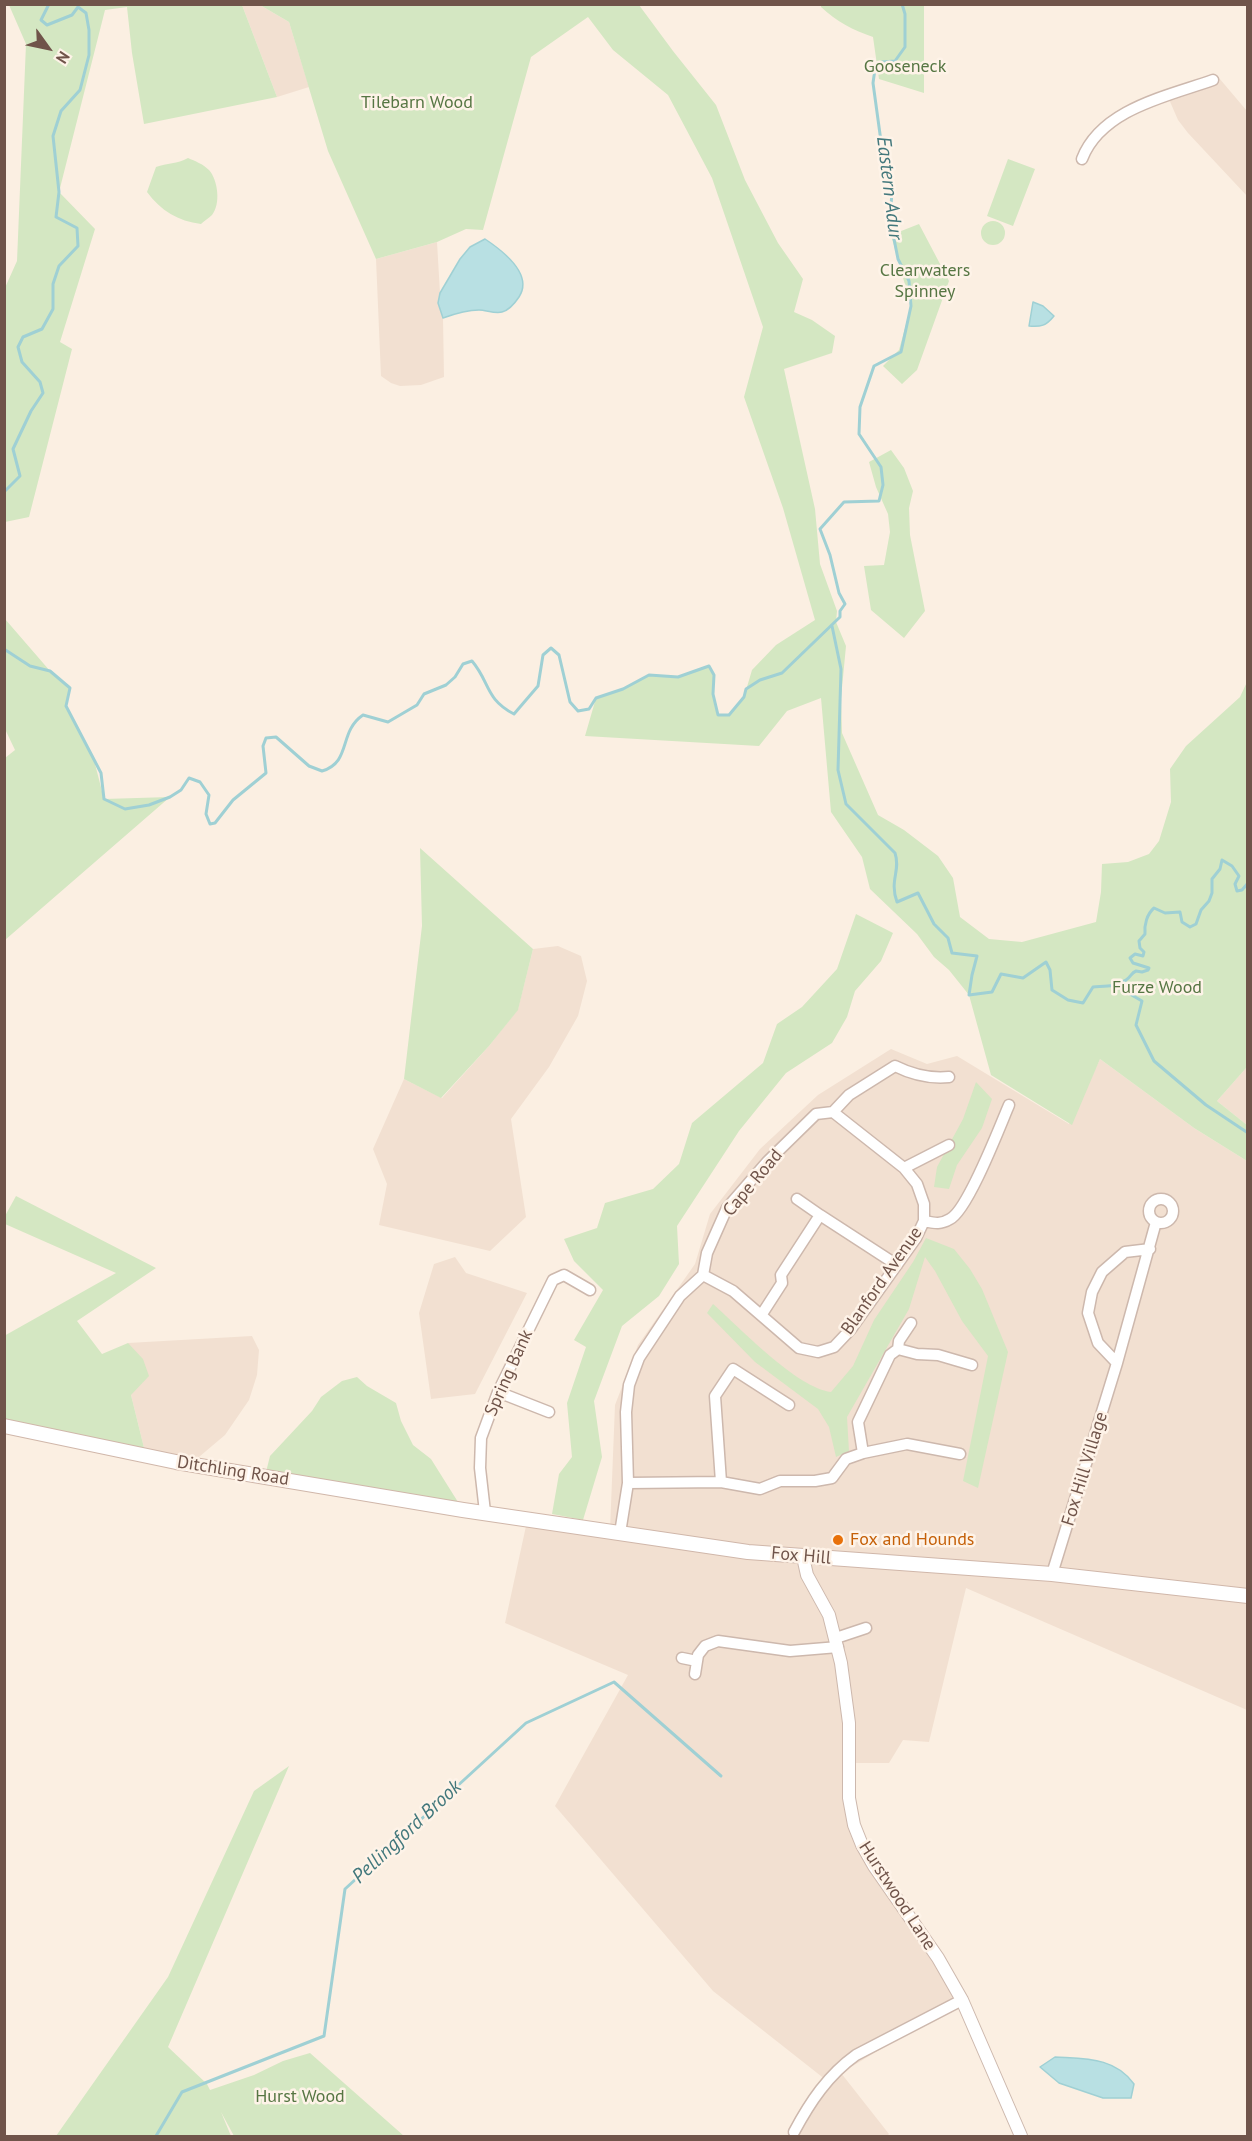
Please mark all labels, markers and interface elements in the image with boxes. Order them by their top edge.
north arrow [18,18,78,78]
text: N [52,48,74,68]
park label: Gooseneck [864,56,946,78]
park label: Tilebarn Wood [361,92,473,114]
water label: Eastern Adur [871,135,907,241]
park label: Clearwaters Spinney [880,260,970,302]
park label: Furze Wood [1112,977,1202,999]
street label: Cape Road [719,1145,787,1221]
street label: Blanford Avenue [837,1223,927,1339]
street label: Spring Bank [480,1326,538,1420]
street label: Fox Hill Village [1057,1409,1113,1529]
street label: Ditchling Road [176,1451,290,1491]
place label: Fox and Hounds [850,1529,974,1551]
marker: Fox and Hounds [831,1533,845,1547]
street label: Fox Hill [770,1543,832,1569]
water label: Pellingford Brook [347,1775,467,1889]
street label: Hurstwood Lane [854,1838,940,1954]
park label: Hurst Wood [255,2086,345,2108]

